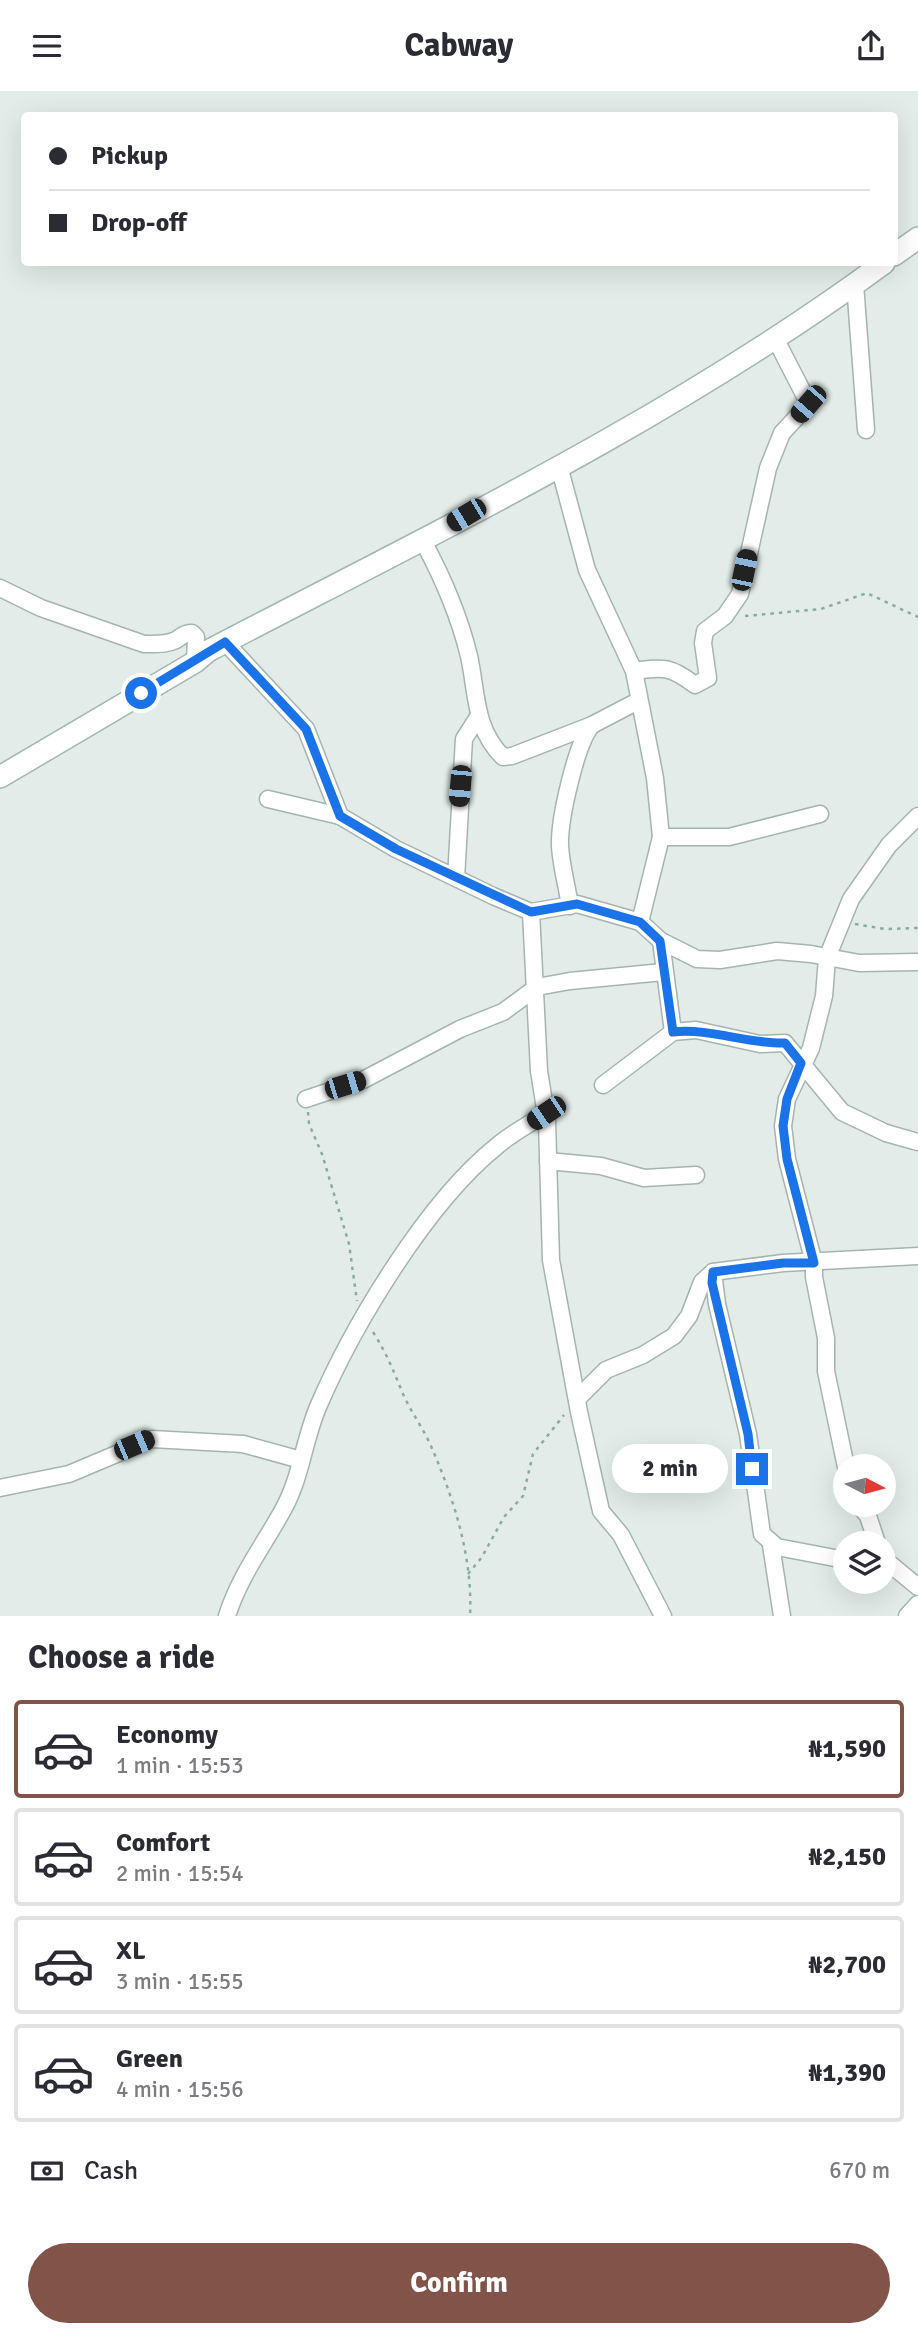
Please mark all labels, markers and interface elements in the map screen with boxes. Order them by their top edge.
text: Cabway [405,26,513,65]
icon: menu [28,27,66,65]
icon: share [852,27,890,65]
text: Pickup [91,140,168,172]
text: Drop-off [91,207,187,239]
car [787,381,830,427]
car [443,495,490,535]
car [730,547,759,593]
route start [125,677,157,709]
car [448,764,473,808]
car [322,1069,369,1101]
car [523,1093,570,1133]
car [111,1427,158,1463]
callout: 2 min [612,1445,728,1493]
route end [736,1453,768,1485]
text: 2 min [642,1454,698,1483]
north arrow [833,1454,896,1517]
map controls [833,1454,896,1594]
button: layers [833,1531,896,1594]
text: Choose a ride [28,1638,215,1677]
icon: car [32,1718,95,1781]
text: Economy [116,1719,218,1751]
text: ₦1,590 [808,1733,886,1765]
text: 1 min · 15:53 [116,1751,244,1780]
icon: car [32,1826,95,1889]
text: Comfort [116,1827,210,1859]
text: ₦2,150 [808,1841,886,1873]
text: 2 min · 15:54 [116,1859,244,1888]
icon: car [32,1934,95,1997]
text: XL [116,1935,146,1967]
text: ₦2,700 [808,1949,886,1981]
text: 3 min · 15:55 [116,1967,244,1996]
icon: car [32,2042,95,2105]
text: Green [116,2043,183,2075]
text: ₦1,390 [808,2057,886,2089]
text: 4 min · 15:56 [116,2075,244,2104]
icon: cash [28,2152,66,2190]
text: Cash [84,2155,138,2187]
text: 670 m [829,2156,890,2185]
button: Confirm [28,2243,890,2323]

